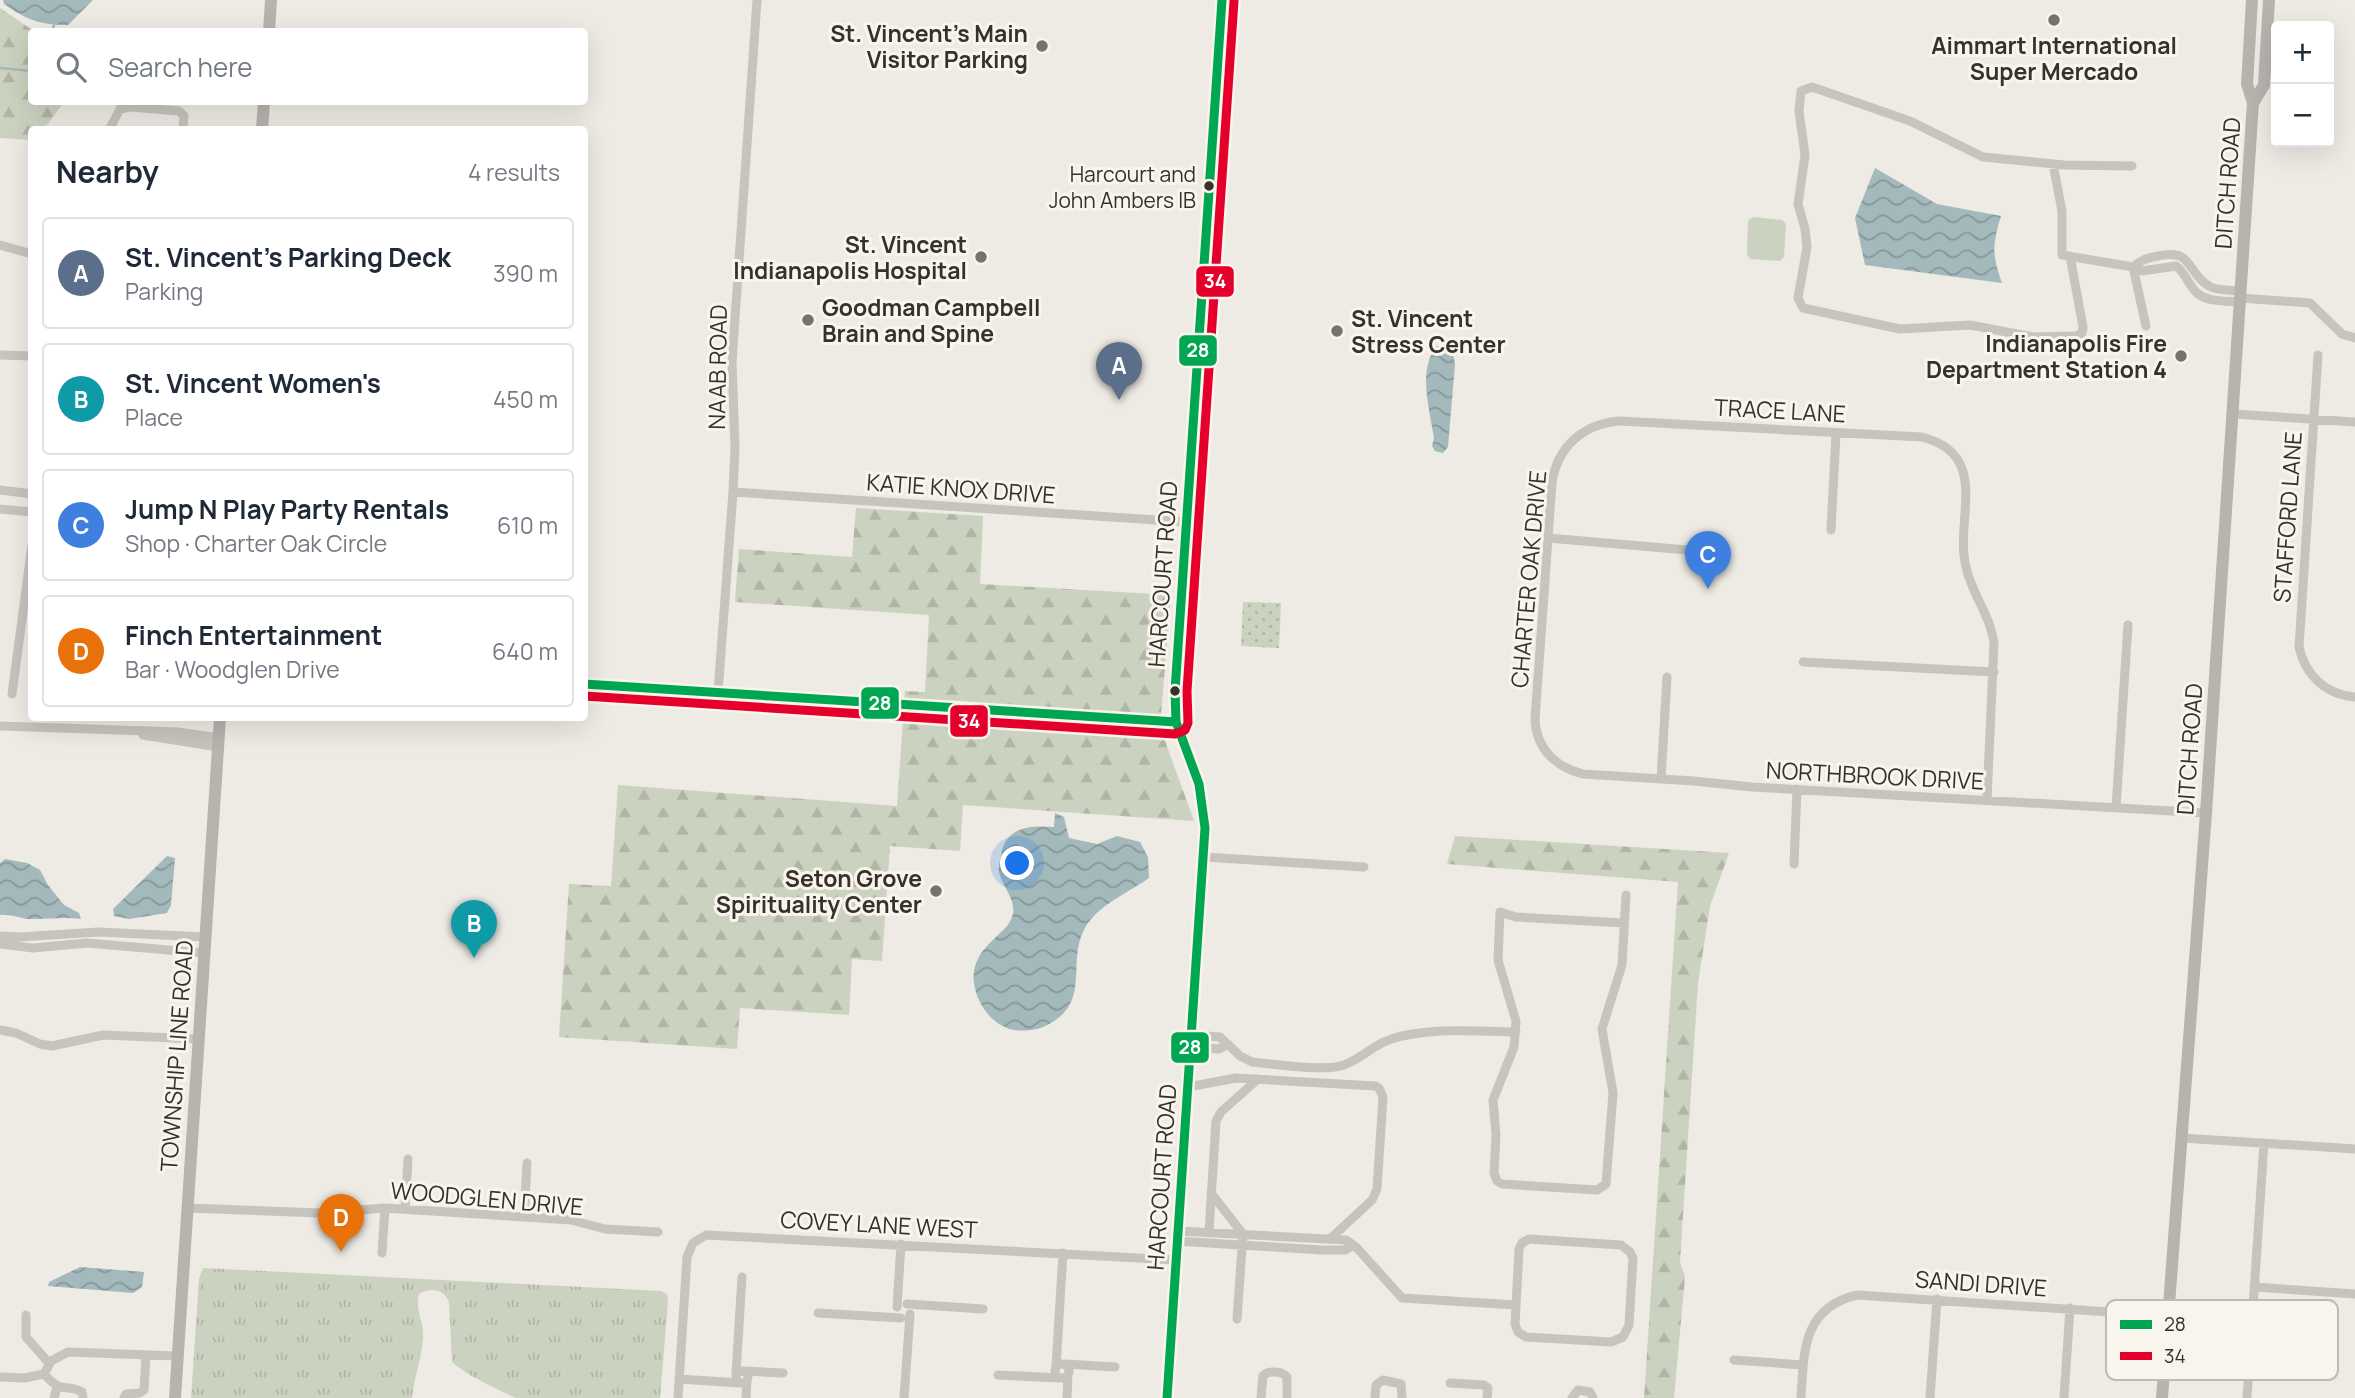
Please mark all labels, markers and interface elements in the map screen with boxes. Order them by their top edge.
marker: Aimmart International Super Mercado [2046,12,2062,28]
place label: St. Vincent's Main Visitor Parking [830,17,1028,75]
map controls [2271,21,2334,147]
button: + [2271,21,2334,84]
search box [28,28,588,105]
place label: Aimmart International Super Mercado [1931,29,2177,87]
marker: St. Vincent's Main Visitor Parking [1034,38,1050,54]
icon: search [52,48,90,86]
text: Search here [108,49,253,85]
button: − [2271,84,2334,147]
street label: DITCH ROAD [2206,116,2248,250]
text: Nearby [56,151,159,192]
text: 4 results [468,156,560,188]
place label: Harcourt and John Ambers IB [1049,160,1196,214]
marker: Harcourt and John Ambers IB [1202,179,1216,193]
place label: St. Vincent Indianapolis Hospital [733,228,967,286]
text: St. Vincent's Parking Deck [125,239,451,275]
marker: St. Vincent Indianapolis Hospital [973,249,989,265]
text: A [73,257,89,289]
text: 390 m [493,257,558,289]
line badge: 34 [1195,265,1235,298]
text: 34 [1204,268,1226,294]
text: Parking [125,275,203,307]
place label: Goodman Campbell Brain and Spine [822,291,1040,349]
place label: St. Vincent Stress Center [1351,302,1506,360]
street label: NAAB ROAD [700,304,734,430]
marker: Goodman Campbell Brain and Spine [800,312,816,328]
marker: St. Vincent Stress Center [1329,323,1345,339]
place label: Indianapolis Fire Department Station 4 [1926,327,2167,385]
line badge: 28 [1178,334,1218,367]
text: 28 [1187,337,1209,363]
pin: A [1096,342,1142,400]
marker: Indianapolis Fire Department Station 4 [2173,348,2189,364]
text: St. Vincent Women's [125,365,381,401]
text: B [74,383,88,415]
text: 450 m [493,383,558,415]
street label: TRACE LANE [1713,391,1847,429]
text: Place [125,401,183,433]
street label: STAFFORD LANE [2265,430,2309,604]
street label: KATIE KNOX DRIVE [865,465,1057,511]
street label: CHARTER OAK DRIVE [1503,469,1553,689]
street label: HARCOURT ROAD [1140,480,1184,668]
text: Jump N Play Party Rentals [125,491,449,527]
text: C [73,509,90,541]
text: 610 m [497,509,558,541]
text: Shop · Charter Oak Circle [125,527,387,559]
pin: C [1685,531,1731,589]
text: Finch Entertainment [125,617,382,653]
text: D [73,635,89,667]
text: 640 m [492,635,558,667]
text: Bar · Woodglen Drive [125,653,340,685]
street label: DITCH ROAD [2168,682,2210,816]
unlabelled marker [1168,684,1182,698]
line badge: 28 [860,686,900,720]
text: 28 [869,690,891,716]
line badge: 34 [949,704,989,738]
text: 34 [958,708,980,734]
street label: NORTHBROOK DRIVE [1765,753,1985,797]
your location [1000,846,1034,880]
place label: Seton Grove Spirituality Center [716,862,922,920]
marker: Seton Grove Spirituality Center [928,883,944,899]
pin: B [451,900,497,958]
street label: TOWNSHIP LINE ROAD [152,939,200,1173]
line badge: 28 [1170,1031,1210,1064]
text: 28 [1179,1034,1201,1060]
street label: HARCOURT ROAD [1139,1083,1183,1271]
street label: WOODGLEN DRIVE [389,1174,585,1222]
pin: D [318,1194,364,1252]
street label: COVEY LANE WEST [780,1203,979,1245]
street label: SANDI DRIVE [1914,1262,2048,1304]
legend [2106,1300,2338,1380]
text: 28 [2164,1311,2186,1337]
text: 34 [2164,1343,2186,1369]

